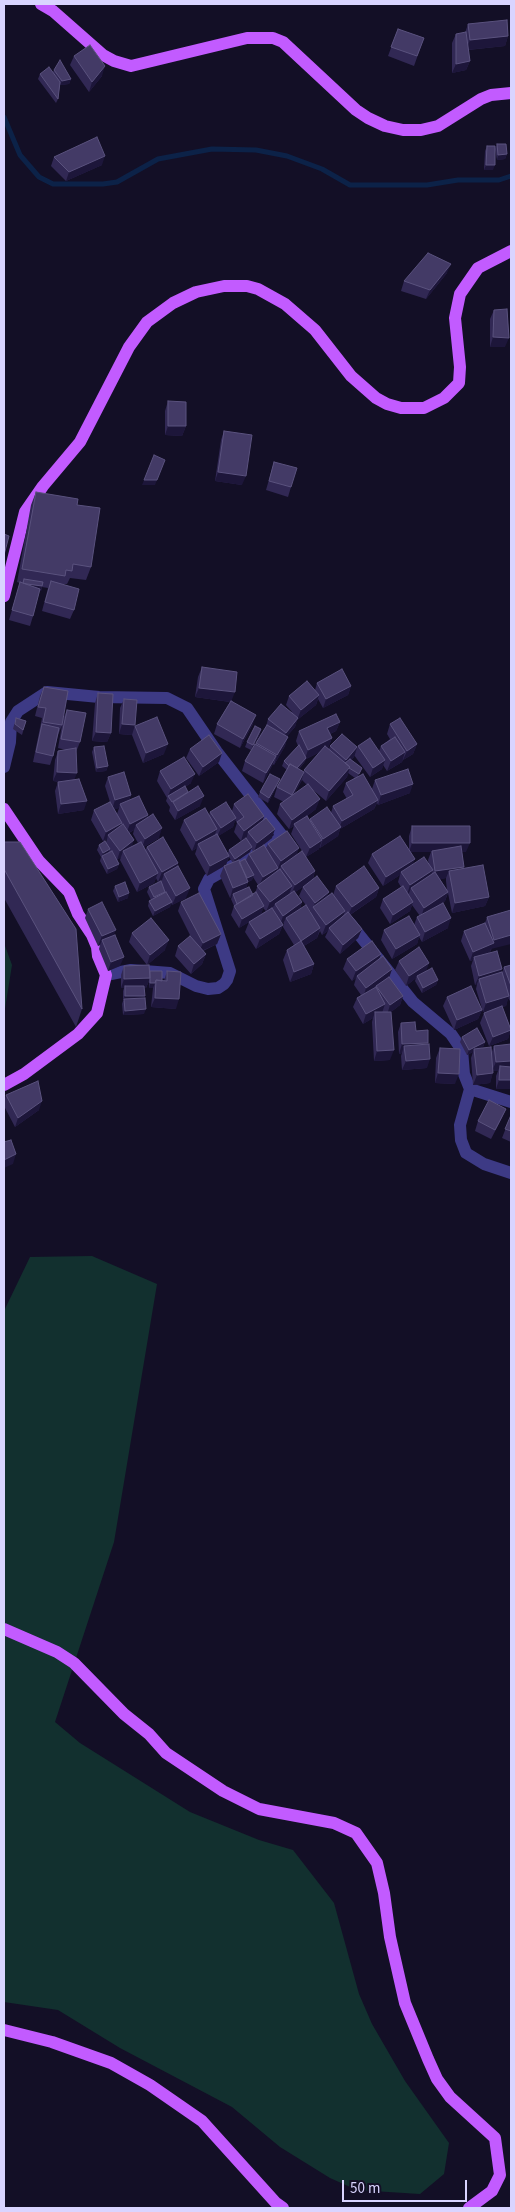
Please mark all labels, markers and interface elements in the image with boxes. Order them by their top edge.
scale bar [345,2170,470,2202]
text: 50 m [350,2178,380,2199]

